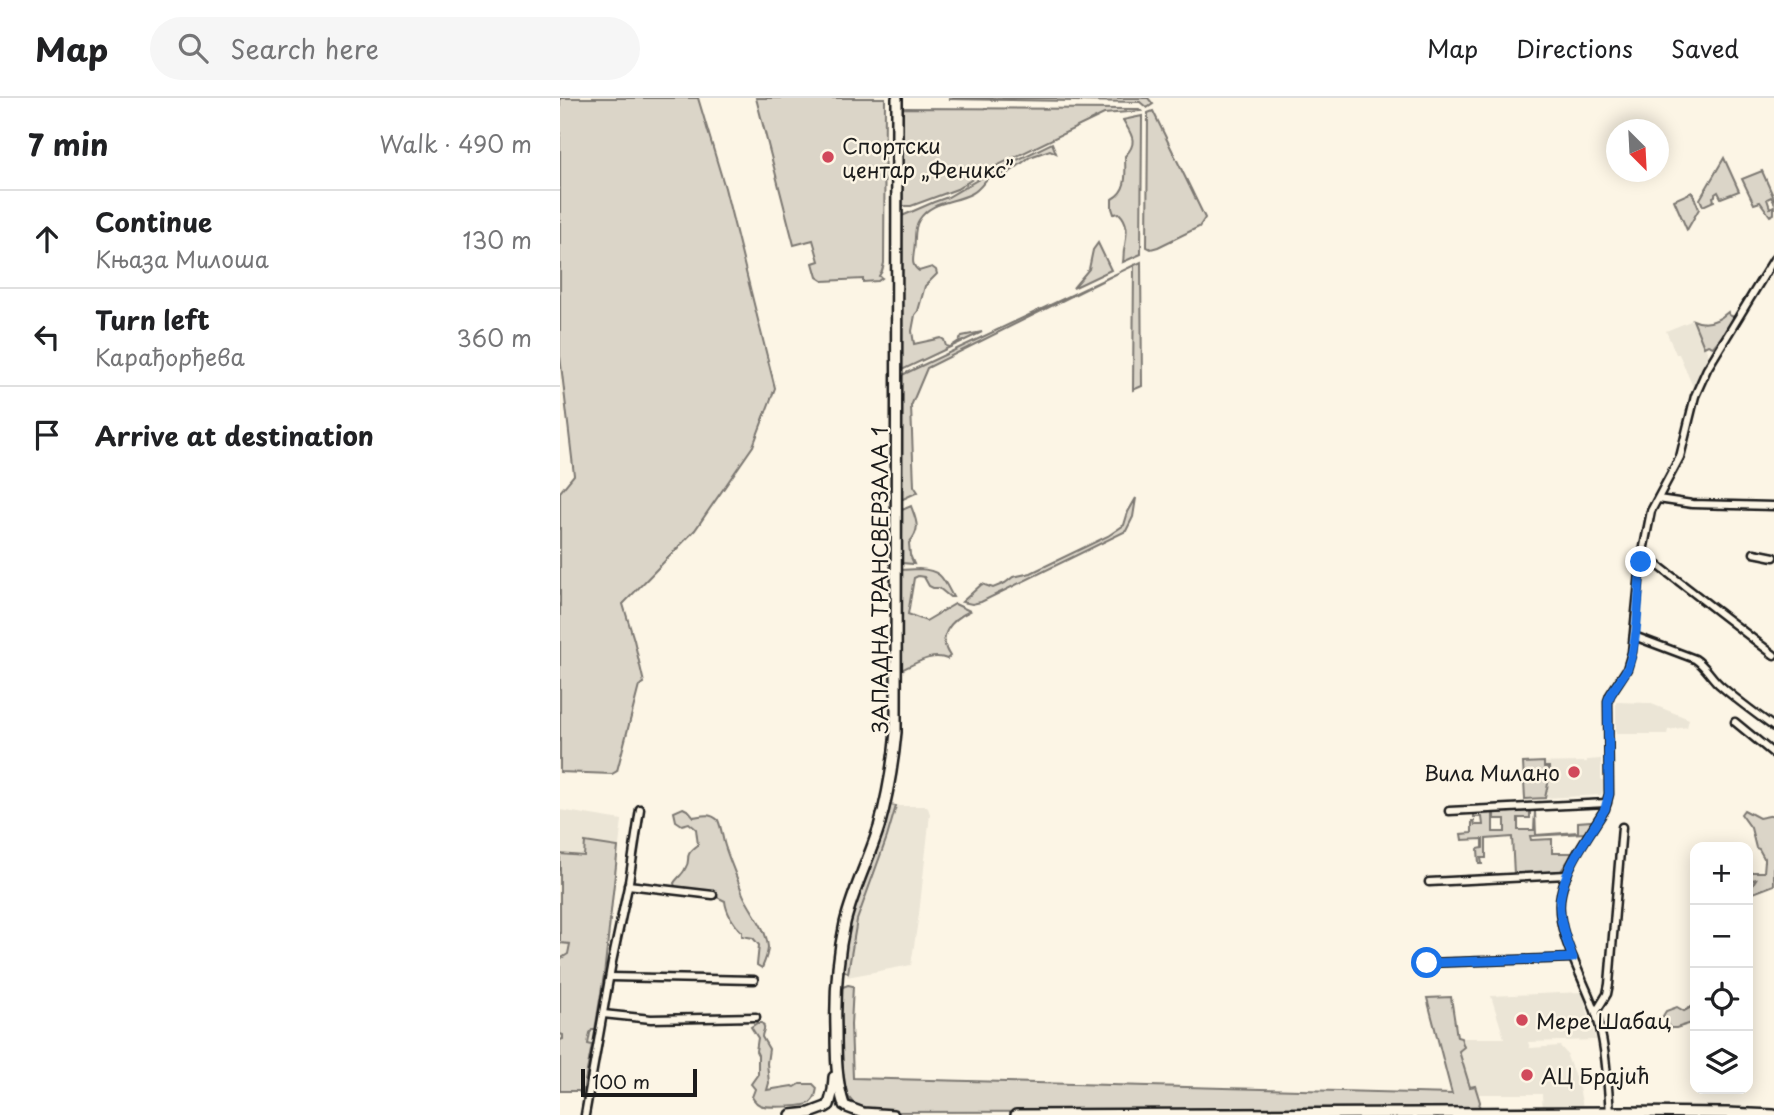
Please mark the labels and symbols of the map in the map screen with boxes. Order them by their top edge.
north arrow [1606,119,1669,182]
place label: Спортски центар „Феникс” [842,129,1014,185]
marker: Спортски центар „Феникс” [820,149,836,165]
street label: ЗАПАДНА ТРАНСВЕРЗАЛА 1 [863,427,895,733]
route end [1625,546,1656,577]
place label: Вила Милано [1424,756,1560,788]
marker: Вила Милано [1566,764,1582,780]
route start [1411,947,1442,978]
place label: Мере Шабац [1536,1004,1671,1036]
marker: Мере Шабац [1514,1012,1530,1028]
place label: АЦ Брајић [1541,1059,1650,1091]
scale bar [581,1066,696,1098]
marker: АЦ Брајић [1519,1067,1535,1083]

